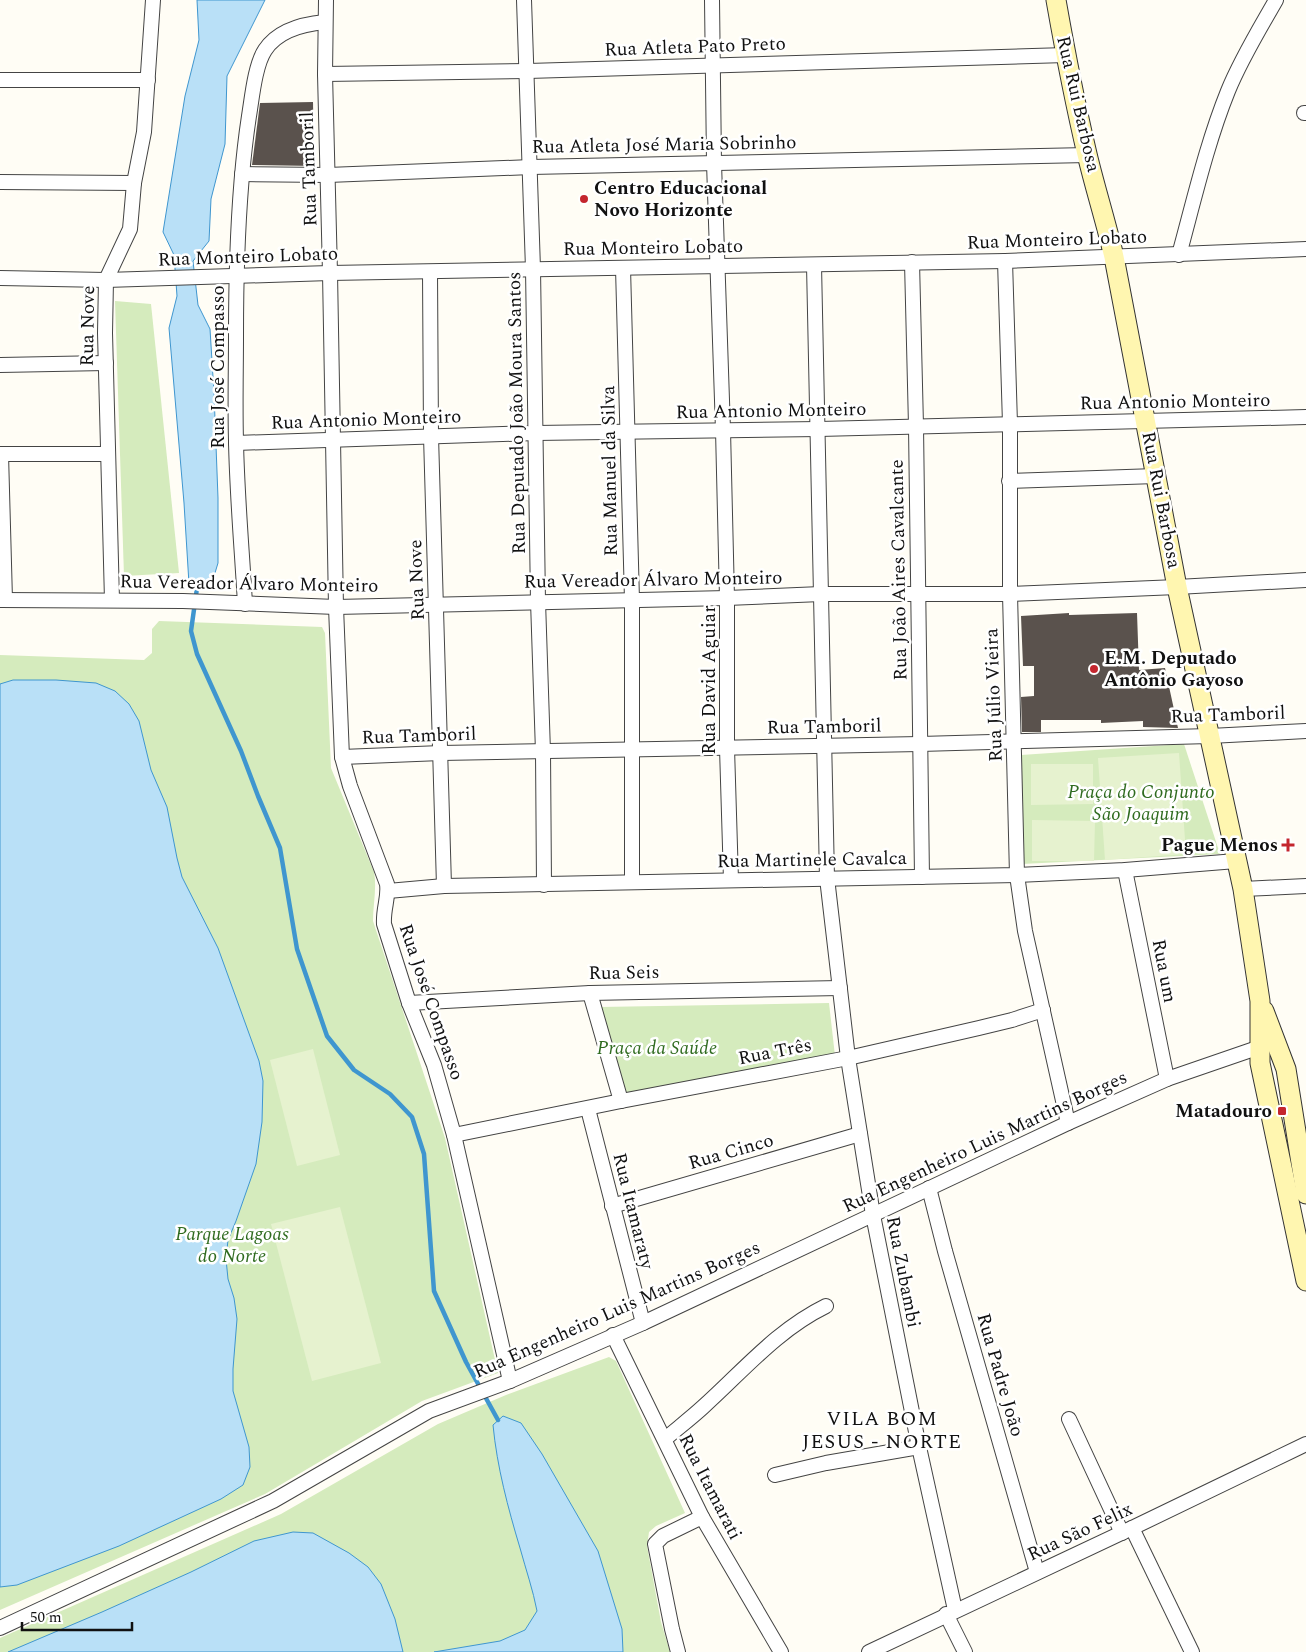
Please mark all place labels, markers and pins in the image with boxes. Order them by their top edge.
place label: Centro Educacional Novo Horizonte [594,174,767,225]
marker: Centro Educacional Novo Horizonte [578,193,590,205]
place label: E.M. Deputado Antônio Gayoso [1104,644,1244,695]
marker: E.M. Deputado Antônio Gayoso [1088,663,1100,675]
place label: Pague Menos [1161,831,1278,860]
marker: Pague Menos [1282,839,1294,851]
place label: Matadouro [1175,1097,1272,1126]
marker: Matadouro [1276,1105,1288,1117]

